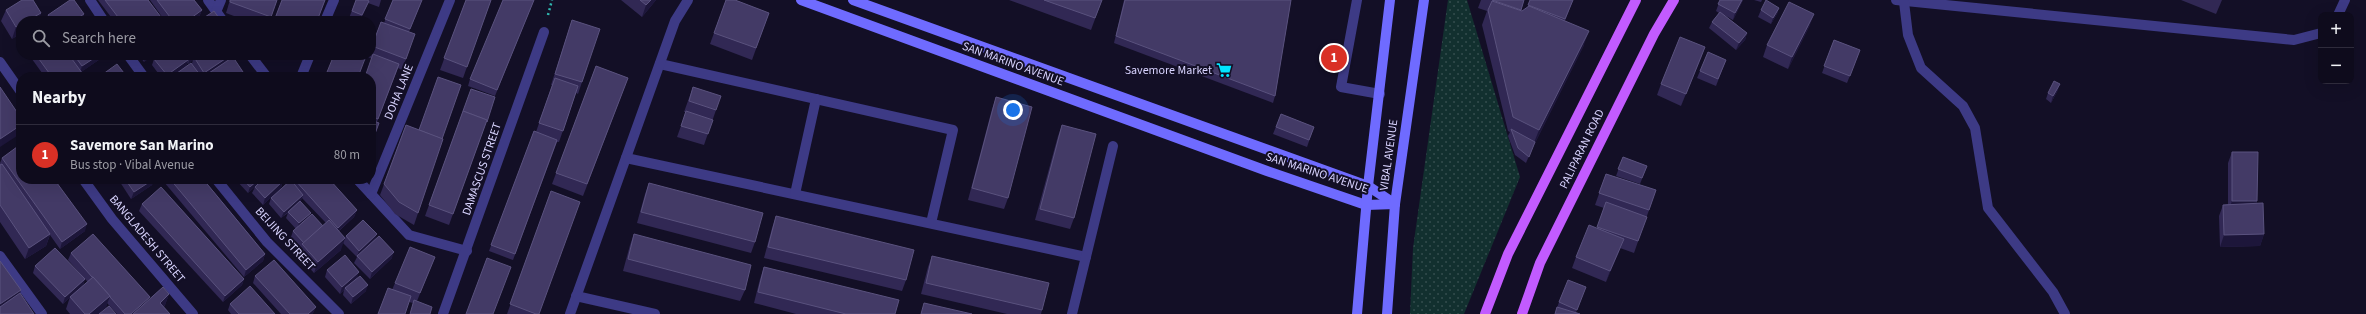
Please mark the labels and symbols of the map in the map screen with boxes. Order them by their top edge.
street label: SAN MARINO AVENUE [960,38,1066,90]
pin: 1 [1321,43,1347,73]
supermarket icon: Savemore Market [1215,61,1233,79]
street label: DOHA LANE [380,62,418,122]
place label: Savemore Market [1125,62,1212,79]
your location [1003,100,1023,120]
street label: PALIPARAN ROAD [1555,106,1609,192]
street label: VIBAL AVENUE [1376,118,1402,192]
street label: DAMASCUS STREET [458,120,506,218]
street label: SAN MARINO AVENUE [1263,148,1371,198]
street label: BANGLADESH STREET [105,191,189,287]
street label: BEIJING STREET [251,203,319,275]

